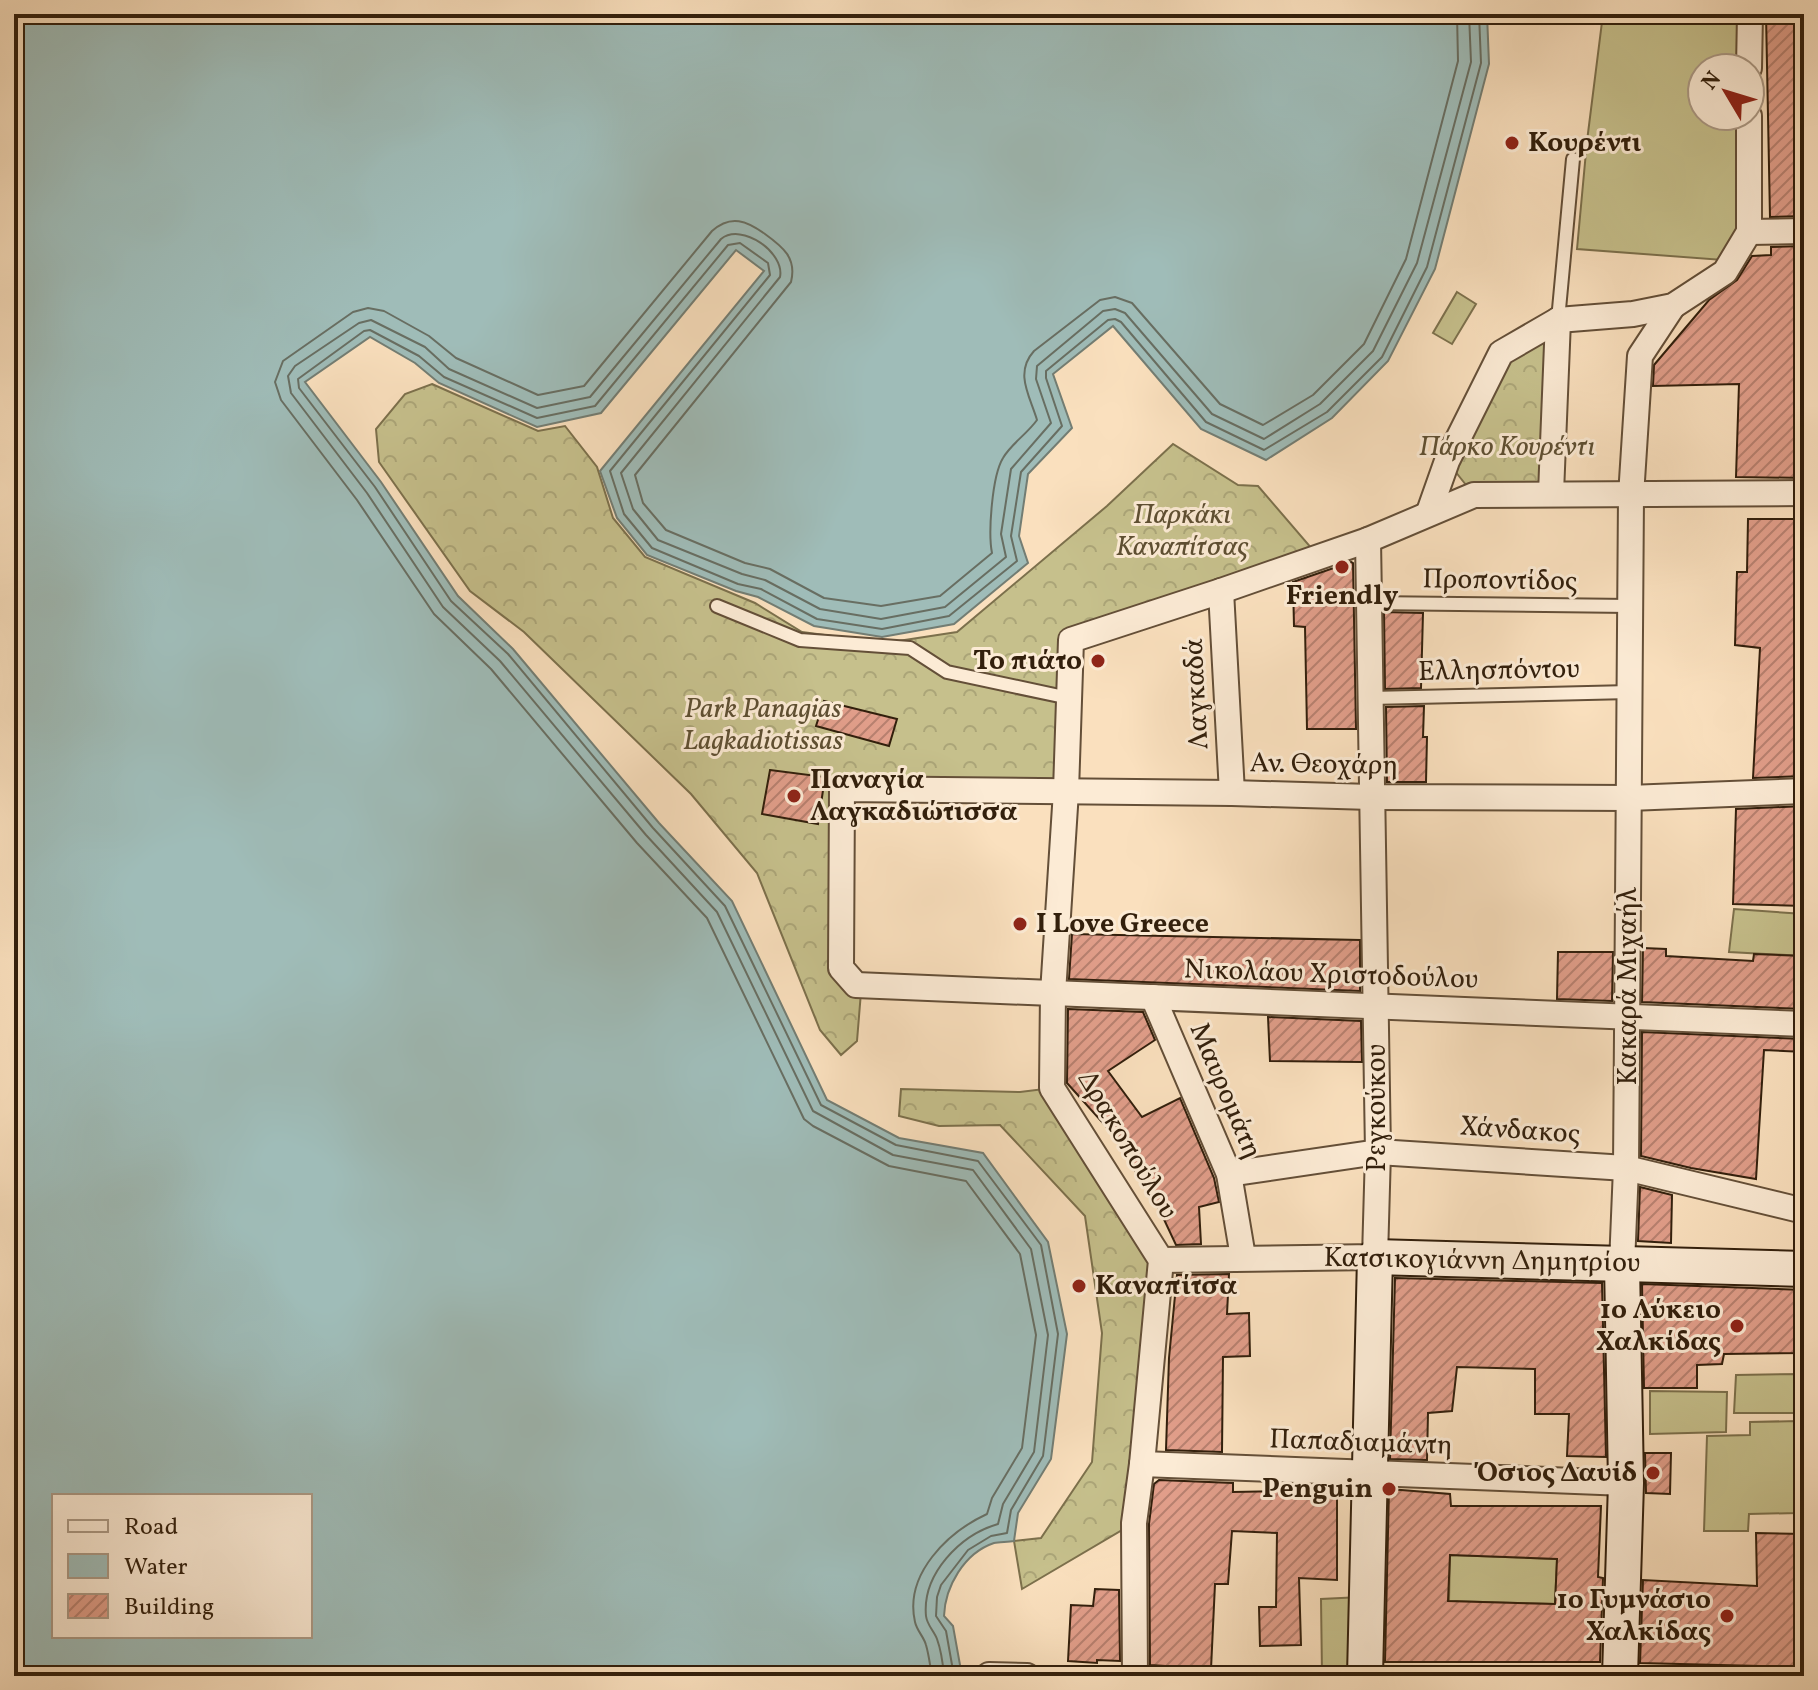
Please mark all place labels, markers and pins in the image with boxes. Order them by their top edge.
place label: Κουρέντι [1528,124,1641,163]
marker: Κουρέντι [1503,134,1521,152]
marker: Friendly [1333,558,1351,576]
place label: Friendly [1286,577,1399,616]
place label: Το πιάτο [973,642,1082,681]
marker: Το πιάτο [1089,652,1107,670]
place label: Παναγία Λαγκαδιώτισσα [810,761,1018,832]
marker: Παναγία Λαγκαδιώτισσα [785,787,803,805]
place label: I Love Greece [1036,905,1209,944]
marker: I Love Greece [1011,915,1029,933]
place label: Καναπίτσα [1095,1267,1237,1306]
marker: Καναπίτσα [1070,1277,1088,1295]
place label: 1ο Λύκειο Χαλκίδας [1596,1291,1721,1362]
marker: 1ο Λύκειο Χαλκίδας [1728,1317,1746,1335]
place label: Όσιος Δαυίδ [1474,1454,1637,1493]
marker: Όσιος Δαυίδ [1644,1464,1662,1482]
place label: Penguin [1262,1470,1373,1509]
marker: Penguin [1380,1480,1398,1498]
place label: 1ο Γυμνάσιο Χαλκίδας [1556,1581,1711,1652]
marker: 1ο Γυμνάσιο Χαλκίδας [1718,1607,1736,1625]

